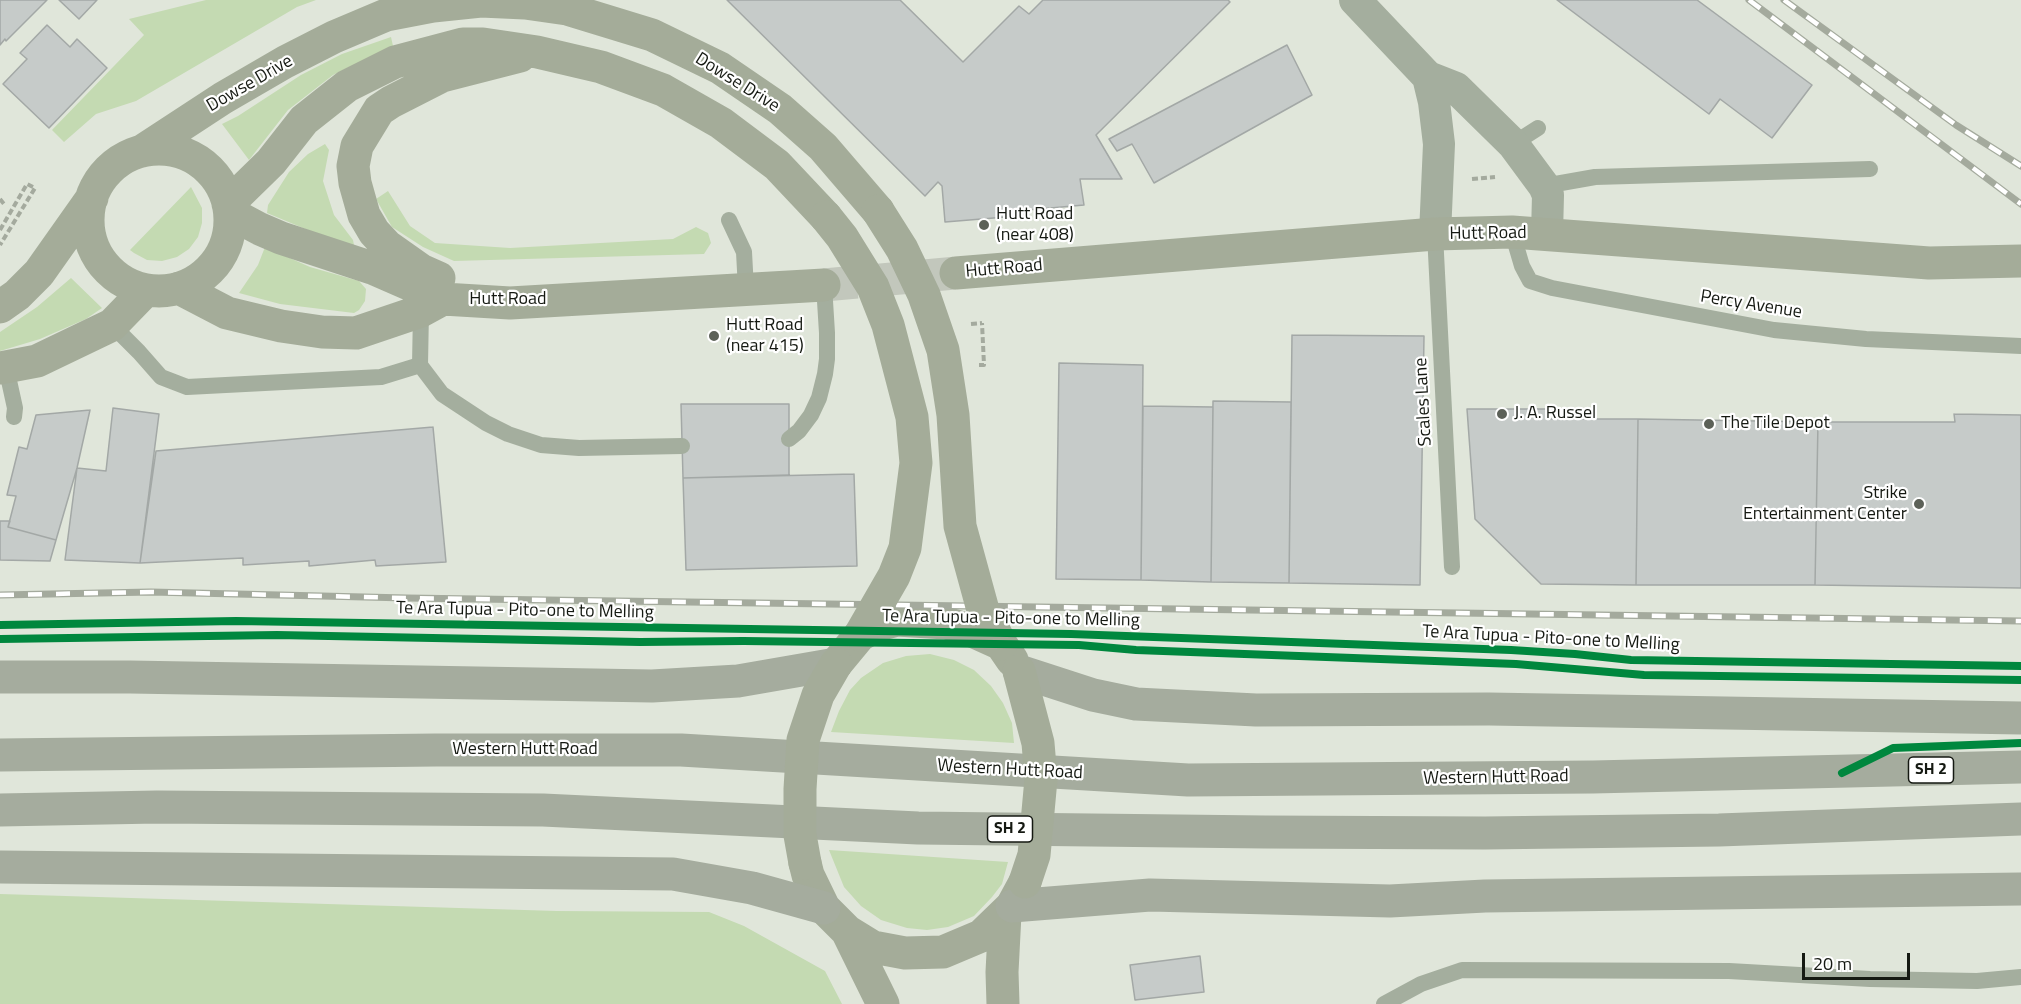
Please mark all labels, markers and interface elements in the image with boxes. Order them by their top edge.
street label: Dowse Drive [691,49,783,117]
street label: Dowse Drive [203,51,297,117]
place label: Hutt Road (near 408) [996,204,1074,246]
marker: Hutt Road (near 408) [977,218,991,232]
street label: Hutt Road [1449,223,1527,245]
street label: Hutt Road [965,255,1043,283]
street label: Percy Avenue [1699,286,1803,324]
street label: Hutt Road [469,289,547,311]
place label: Hutt Road (near 415) [726,315,804,358]
marker: Hutt Road (near 415) [707,329,721,343]
street label: Scales Lane [1411,357,1437,447]
place label: J. A. Russel [1514,403,1596,425]
marker: J. A. Russel [1495,407,1509,421]
place label: The Tile Depot [1721,413,1830,435]
marker: The Tile Depot [1702,417,1716,431]
place label: Strike Entertainment Center [1743,483,1907,526]
marker: Strike Entertainment Center [1912,497,1926,511]
street label: Te Ara Tupua - Pito-one to Melling [396,598,654,624]
street label: Te Ara Tupua - Pito-one to Melling [882,606,1140,632]
street label: Te Ara Tupua - Pito-one to Melling [1422,621,1680,657]
street label: Western Hutt Road [452,739,598,761]
street label: Western Hutt Road [937,755,1083,785]
road number: SH 2 [1908,757,1954,783]
street label: Western Hutt Road [1423,766,1569,790]
road number: SH 2 [988,816,1032,842]
scale bar [1805,941,1913,979]
text: 20 m [1813,950,1852,977]

